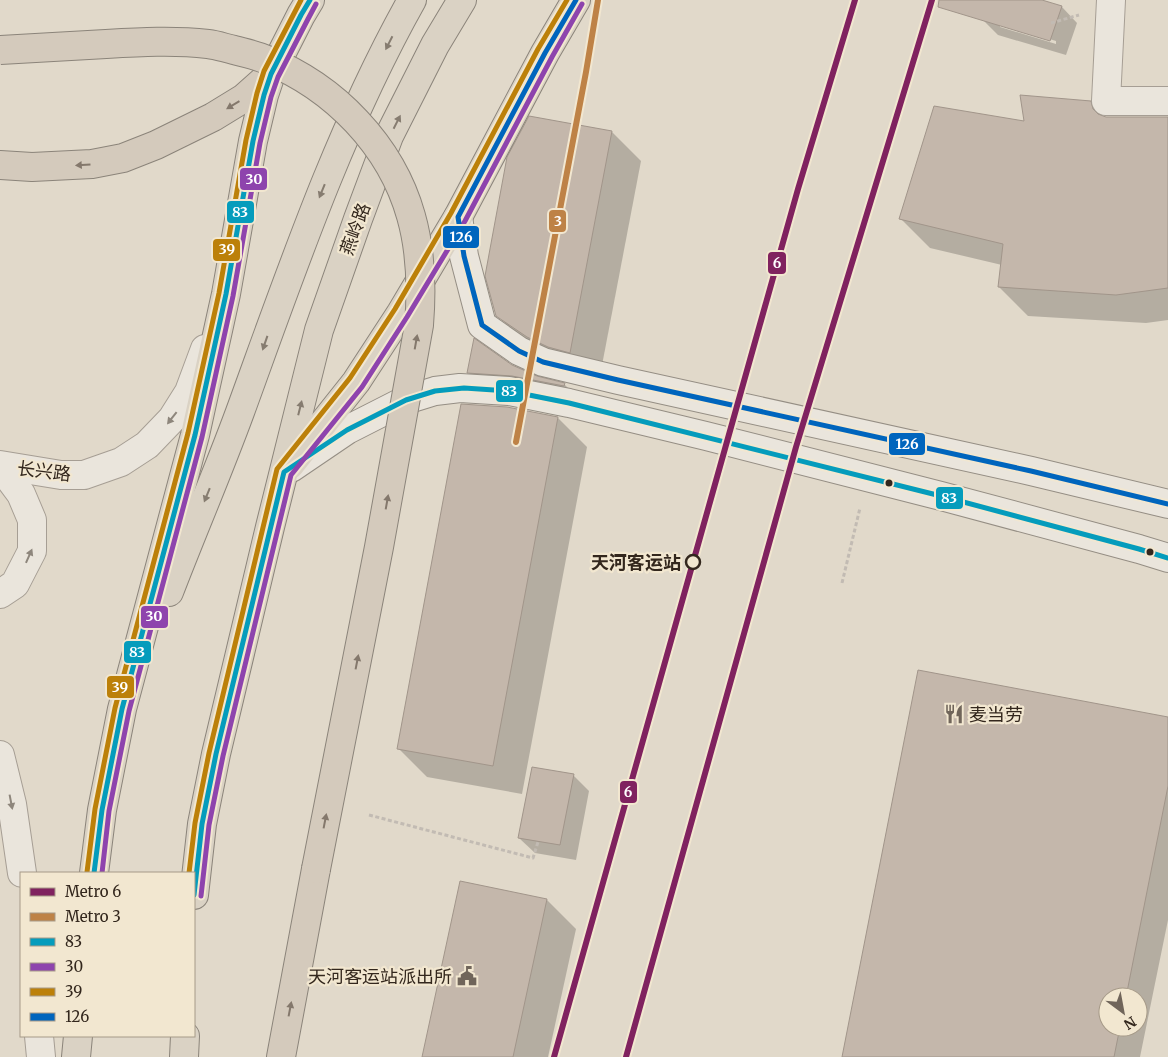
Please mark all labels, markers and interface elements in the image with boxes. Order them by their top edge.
one-way arrow [385,36,393,50]
one-way arrow [226,100,239,109]
one-way arrow [393,115,401,129]
one-way arrow [75,161,91,169]
line badge: 30 [239,167,268,191]
text: 30 [245,170,263,188]
one-way arrow [318,184,326,199]
line badge: 83 [226,200,255,224]
street label: 燕岭路 [335,200,375,258]
text: 83 [232,203,248,221]
line badge: 3 [548,209,567,233]
text: 3 [554,212,562,230]
line badge: 126 [442,225,480,249]
text: 126 [450,228,473,246]
line badge: 39 [212,238,241,262]
text: 39 [219,240,235,258]
line badge: 6 [767,251,787,275]
text: 6 [773,254,782,272]
one-way arrow [413,334,421,350]
one-way arrow [261,336,269,351]
line badge: 83 [495,379,524,403]
text: 83 [501,382,517,400]
one-way arrow [296,400,304,415]
one-way arrow [167,411,177,425]
line badge: 126 [888,432,926,456]
text: 126 [896,435,919,453]
street label: 长兴路 [16,456,72,486]
unlabelled marker [884,478,894,488]
line badge: 83 [935,486,964,510]
one-way arrow [203,488,211,503]
text: 83 [941,489,957,507]
one-way arrow [383,494,391,510]
unlabelled marker [1145,547,1155,557]
one-way arrow [25,549,33,563]
place label: 天河客运站 [591,551,681,574]
marker: 天河客运站 [685,554,701,570]
line badge: 30 [140,605,169,629]
text: 30 [145,607,163,625]
line badge: 83 [123,640,152,664]
text: 83 [129,643,145,661]
one-way arrow [353,653,361,669]
line badge: 39 [106,675,135,699]
text: 39 [112,678,128,696]
restaurant icon: 麦当劳 [943,703,965,725]
place label: 麦当劳 [969,703,1023,726]
line badge: 6 [619,780,638,804]
text: 6 [624,783,633,801]
one-way arrow [8,795,16,811]
one-way arrow [322,813,330,829]
legend [20,872,195,1037]
text: Metro 6 [65,882,121,901]
text: Metro 3 [65,907,121,926]
text: 83 [65,932,82,951]
text: 30 [65,957,83,976]
place label: 天河客运站派出所 [308,965,452,988]
public building icon: 天河客运站派出所 [456,965,478,987]
text: 39 [65,982,82,1001]
north arrow [1098,987,1148,1037]
one-way arrow [287,1001,295,1017]
text: 126 [65,1007,89,1026]
text: N [1120,1012,1139,1034]

